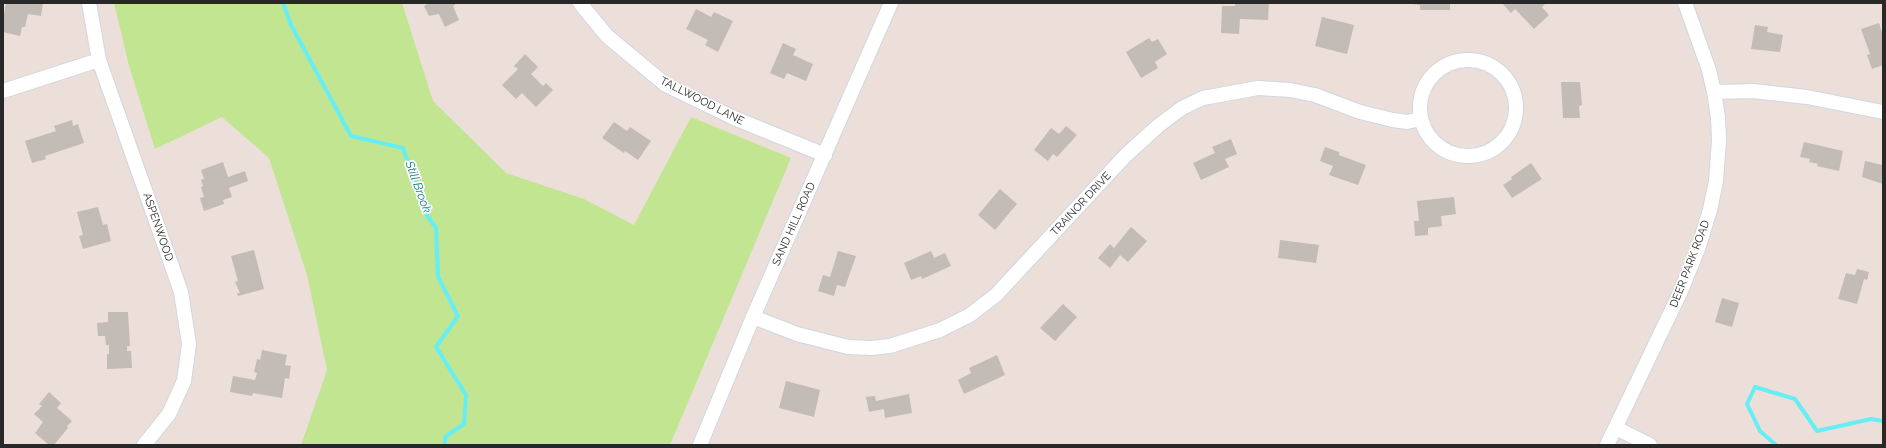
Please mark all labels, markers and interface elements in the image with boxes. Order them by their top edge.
street label: TALLWOOD LANE [658,74,746,128]
water label: Still Brook [402,159,434,215]
street label: TRAINOR DRIVE [1048,169,1114,239]
street label: SAND HILL ROAD [770,180,818,268]
street label: ASPENWOOD [140,191,176,263]
street label: DEER PARK ROAD [1667,218,1713,310]

